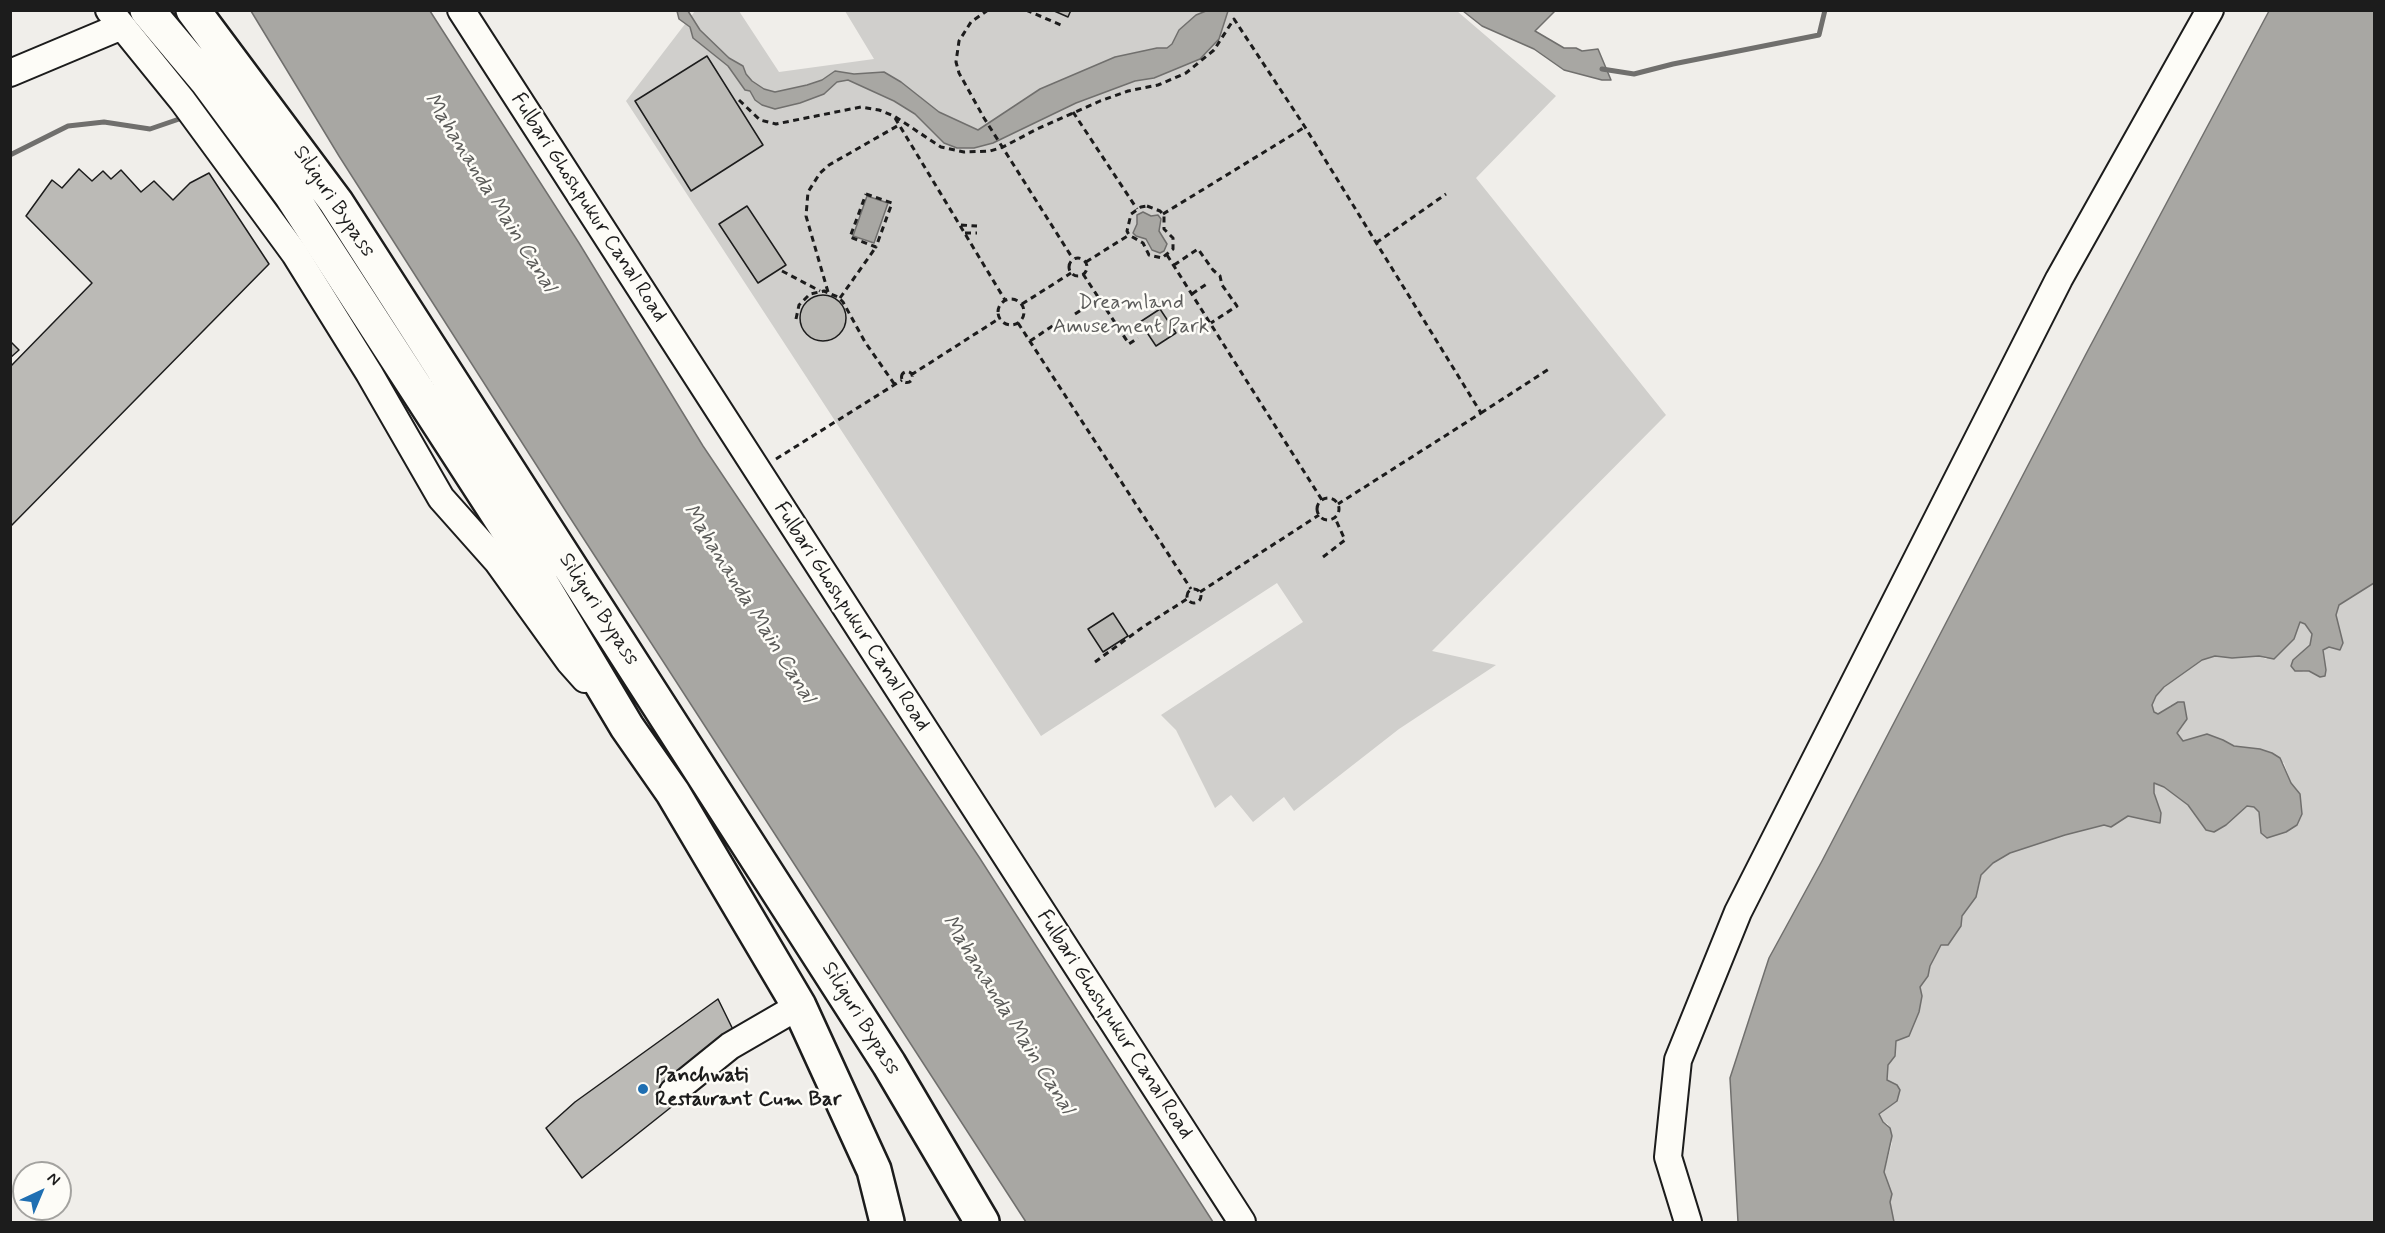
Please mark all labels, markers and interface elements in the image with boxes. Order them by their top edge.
water label: Mahananda Main Canal [417,89,561,297]
street label: Fulbari Ghoshpukur Canal Road [504,89,672,327]
street label: Siliguri Bypass [287,142,379,262]
park label: Dreamland Amusement Park [1053,291,1209,341]
street label: Fulbari Ghoshpukur Canal Road [767,498,935,736]
water label: Mahananda Main Canal [676,500,820,708]
street label: Siliguri Bypass [552,549,644,671]
street label: Fulbari Ghoshpukur Canal Road [1030,906,1198,1144]
water label: Mahananda Main Canal [935,911,1079,1119]
street label: Siliguri Bypass [815,958,905,1080]
place label: Panchwati Restaurant Cum Bar [655,1064,841,1114]
marker: Panchwati Restaurant Cum Bar [636,1082,650,1096]
north arrow [12,1161,72,1221]
text: N [42,1168,65,1190]

